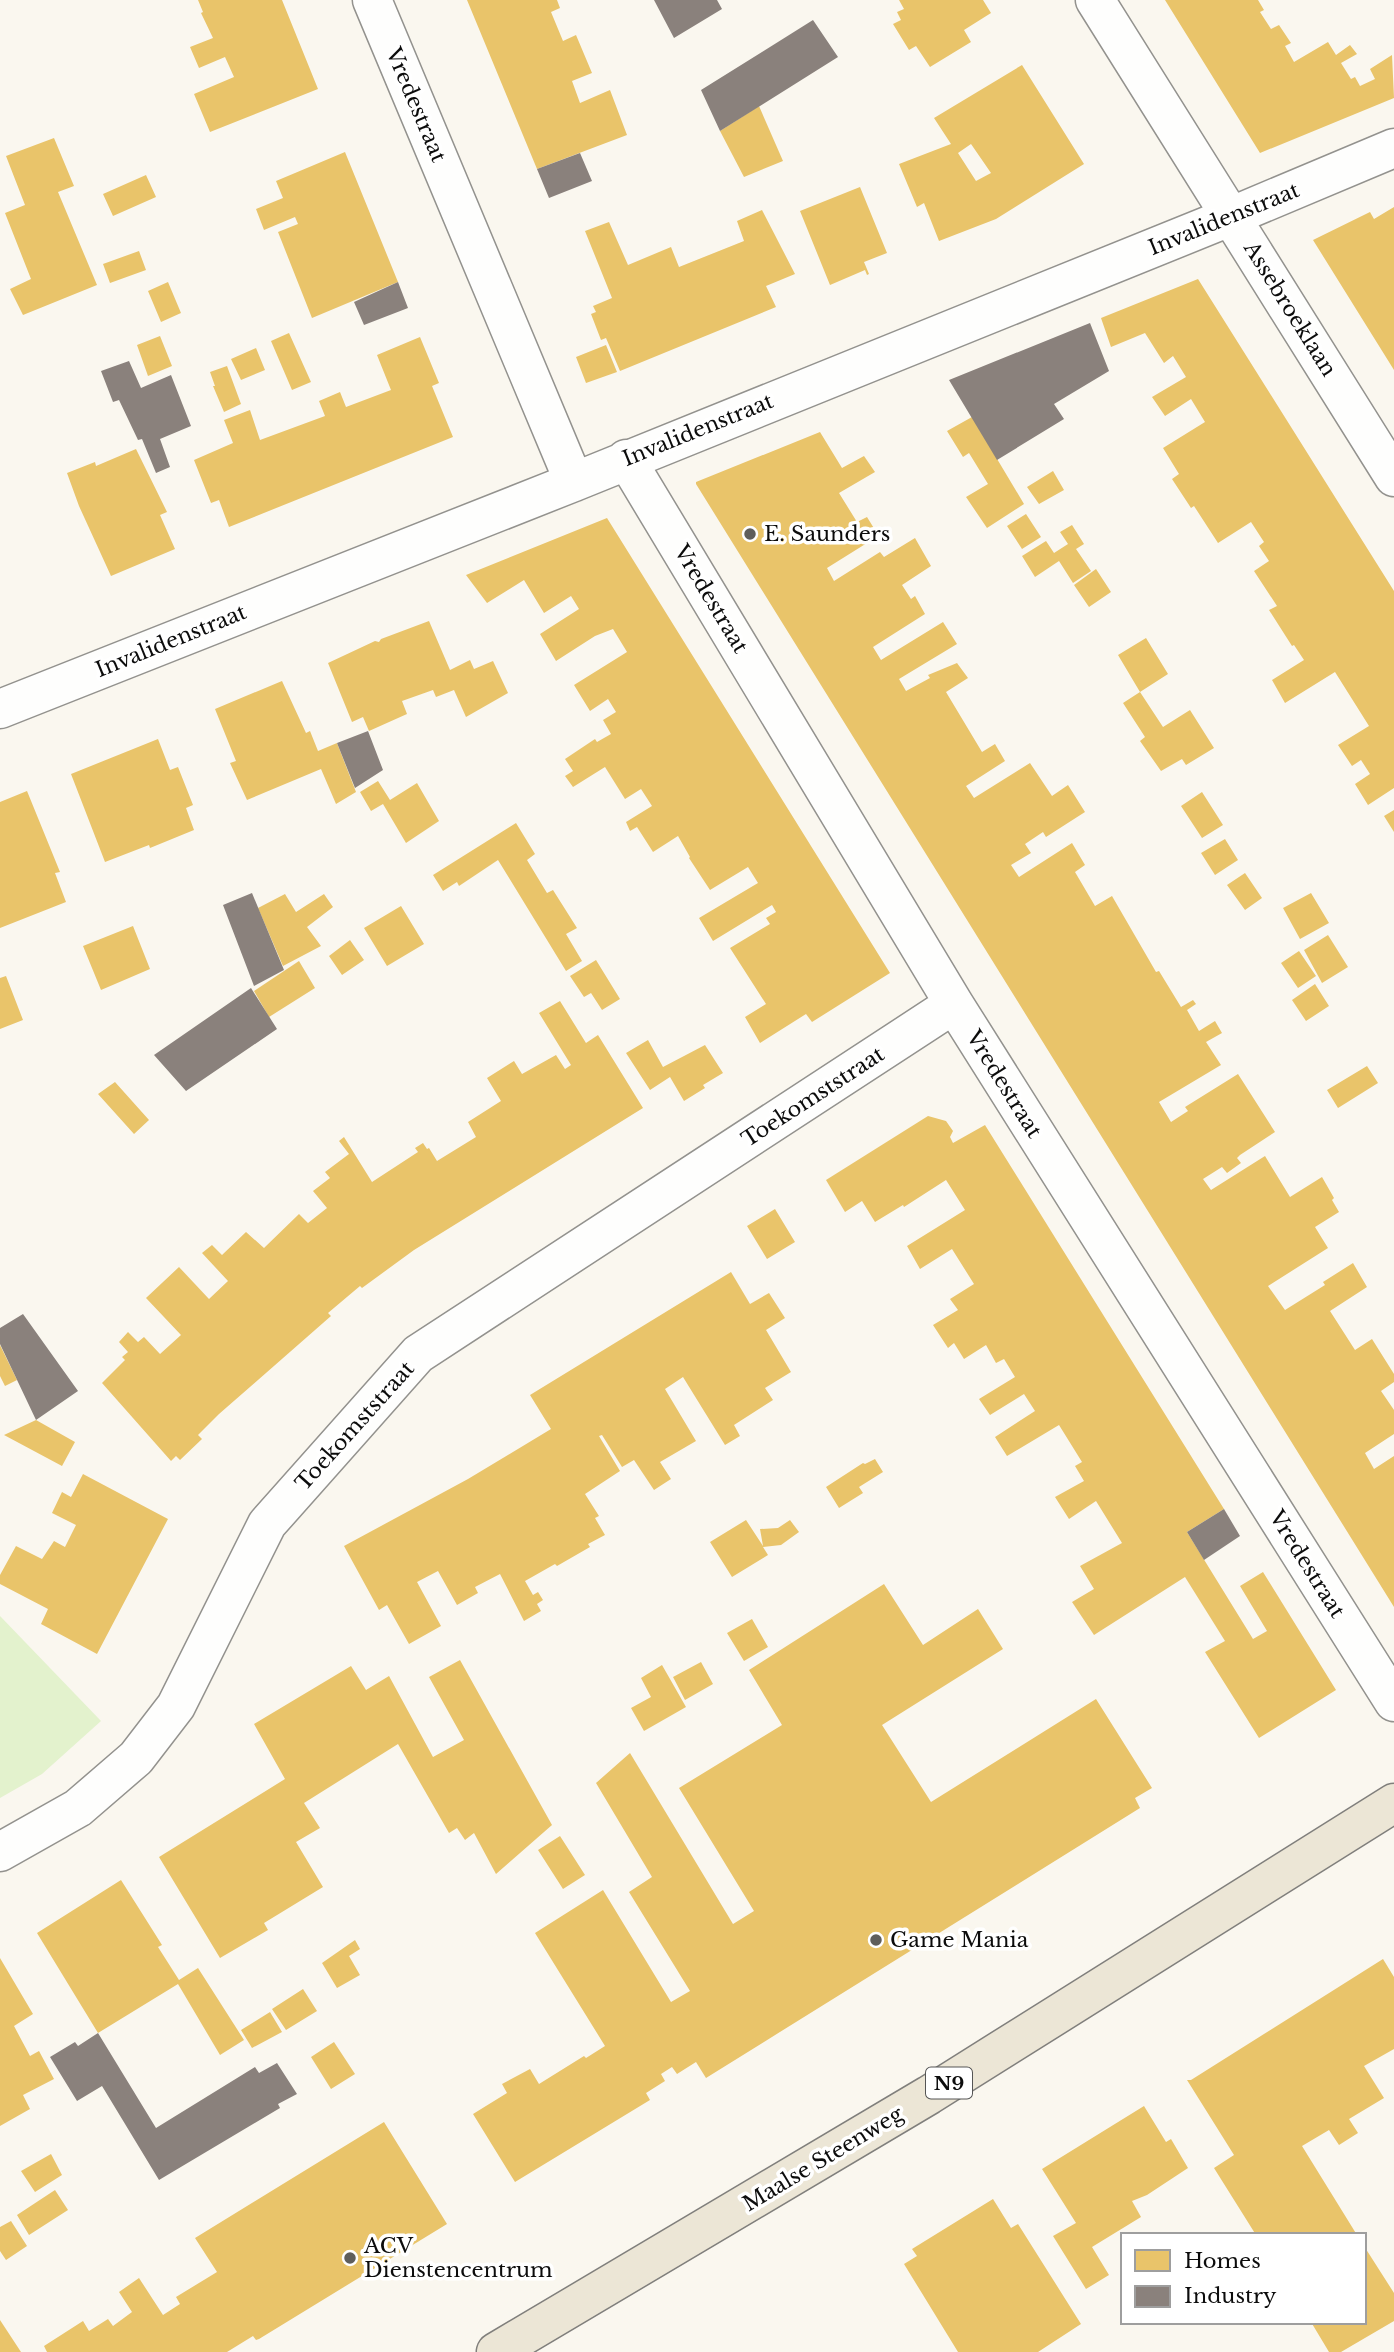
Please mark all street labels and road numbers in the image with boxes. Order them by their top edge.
street label: Vredestraat [380,43,452,166]
street label: Invalidenstraat [1145,177,1303,261]
street label: Assebroeklaan [1238,236,1342,381]
street label: Invalidenstraat [619,388,777,472]
street label: Vredestraat [668,539,754,658]
street label: Invalidenstraat [92,599,250,683]
street label: Vredestraat [960,1025,1047,1143]
street label: Toekomststraat [737,1041,889,1153]
street label: Toekomststraat [290,1356,420,1496]
street label: Vredestraat [1263,1505,1350,1623]
road number: N9 [926,2068,972,2098]
street label: Maalse Steenweg [738,2101,908,2217]

